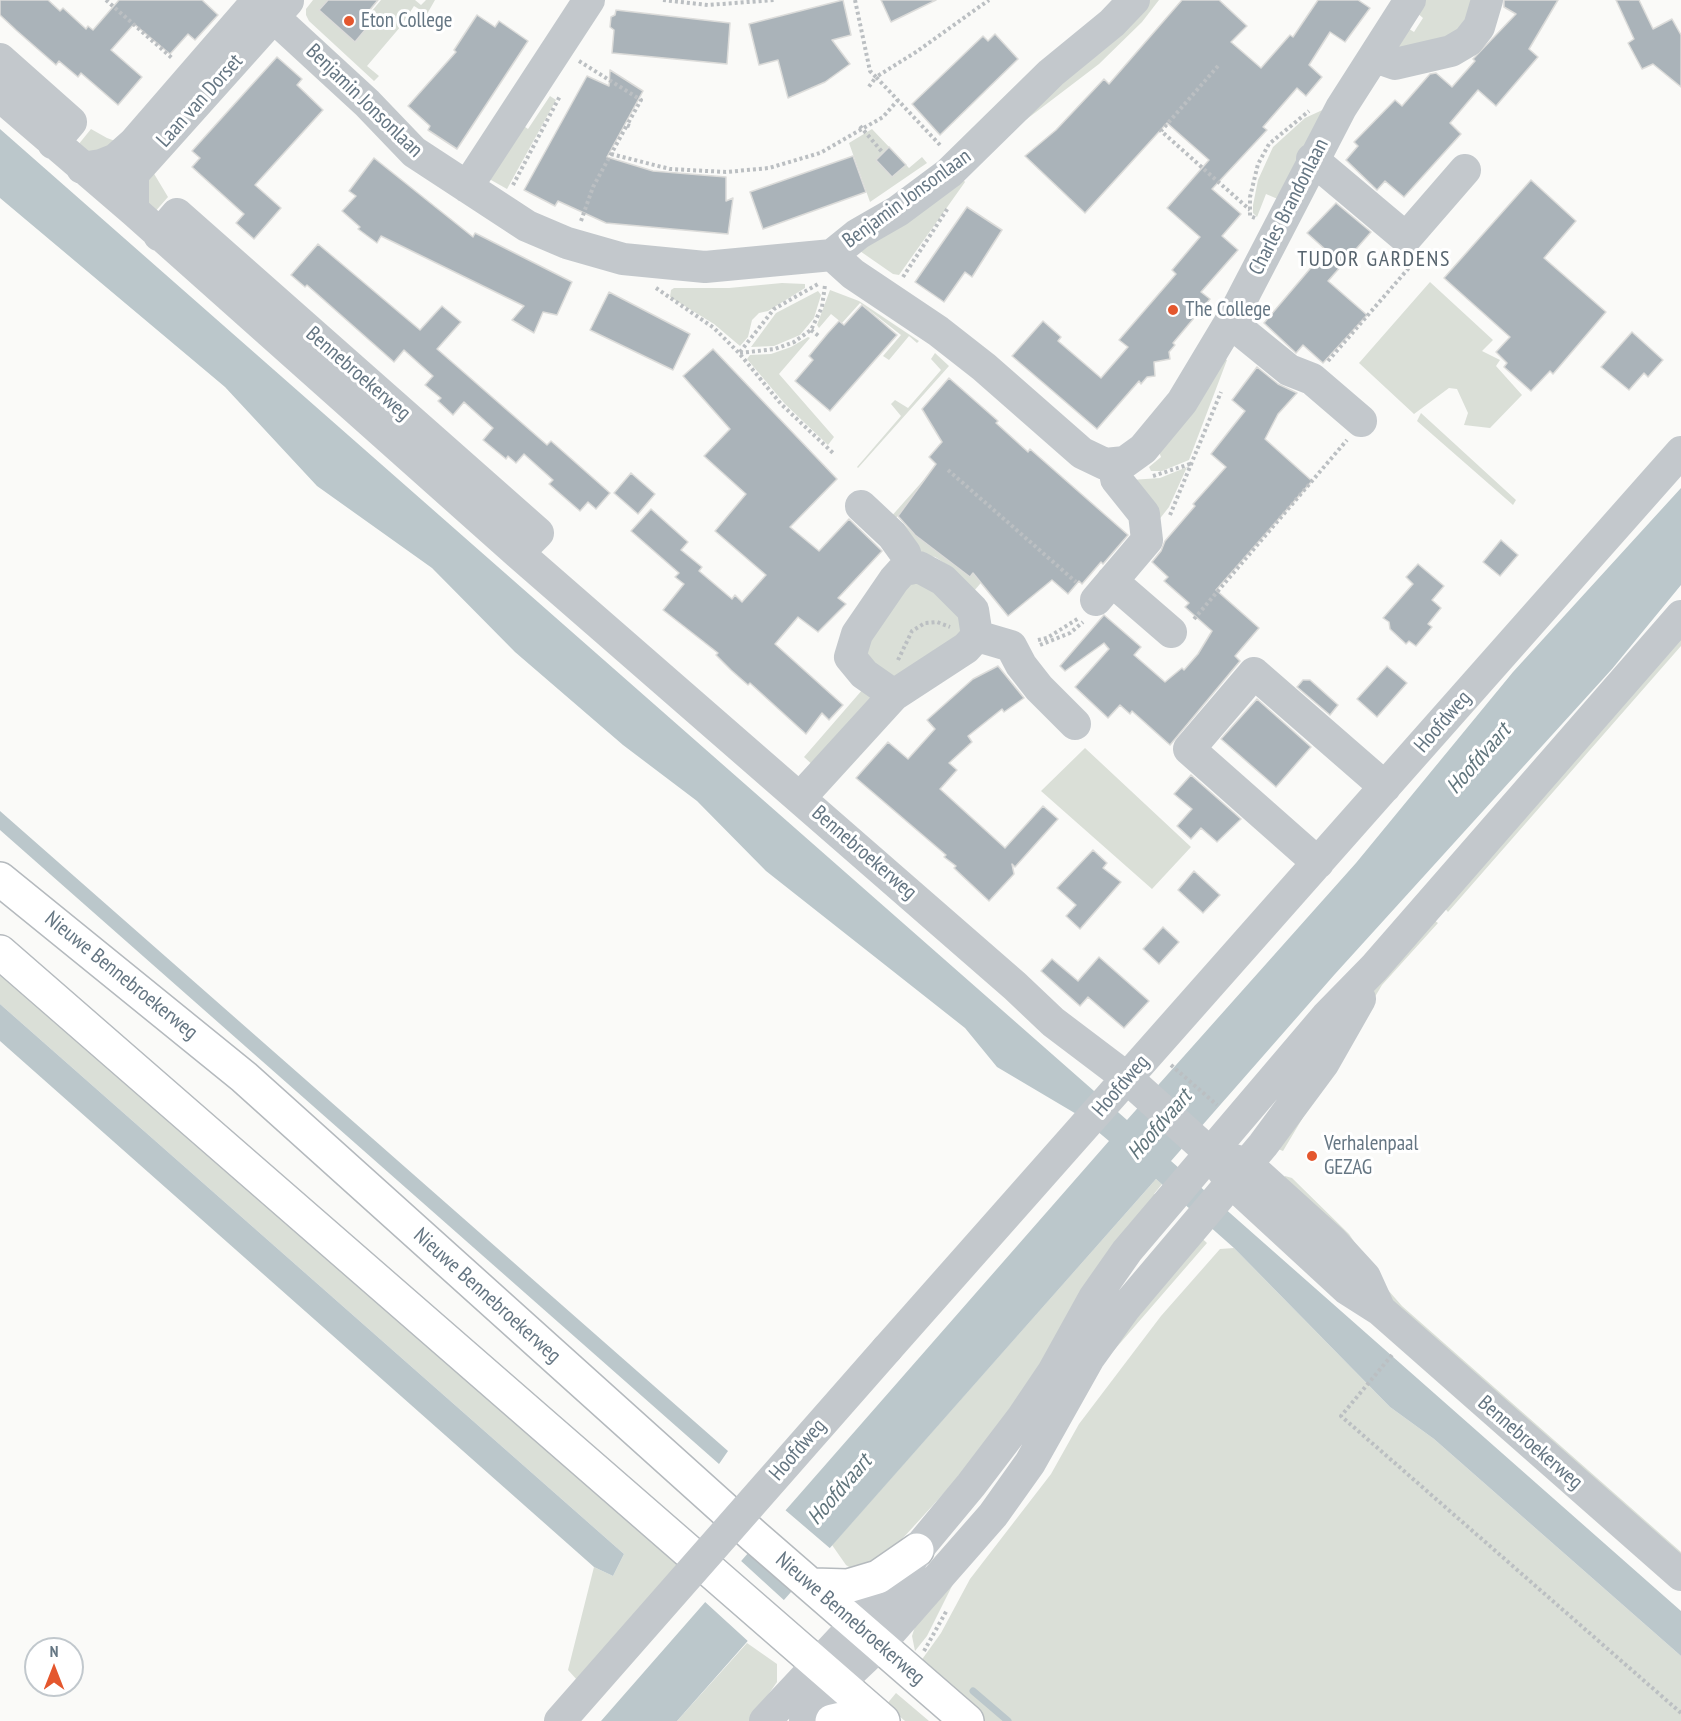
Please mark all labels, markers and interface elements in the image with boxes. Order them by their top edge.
place label: Eton College [361,8,452,34]
marker: Eton College [342,14,356,28]
street label: Benjamin Jonsonlaan [300,39,428,163]
street label: Laan van Dorset [152,49,248,153]
street label: Charles Brandonlaan [1244,135,1334,279]
street label: Benjamin Jonsonlaan [838,144,976,254]
district label: TUDOR GARDENS [1297,247,1451,273]
place label: The College [1185,297,1271,323]
marker: The College [1166,303,1180,317]
street label: Bennebroekerweg [301,322,415,426]
street label: Hoofdweg [1409,686,1477,758]
water label: Hoofdvaart [1441,718,1517,800]
street label: Bennebroekerweg [807,801,921,905]
street label: Nieuwe Bennebroekerweg [39,907,203,1045]
street label: Hoofdweg [1087,1050,1155,1122]
water label: Hoofdvaart [1122,1084,1198,1166]
place label: Verhalenpaal GEZAG [1324,1131,1418,1181]
marker: Verhalenpaal GEZAG [1305,1149,1319,1163]
street label: Nieuwe Bennebroekerweg [408,1223,566,1369]
street label: Bennebroekerweg [1473,1391,1587,1495]
street label: Hoofdweg [764,1414,832,1486]
water label: Hoofdvaart [802,1449,878,1531]
street label: Nieuwe Bennebroekerweg [770,1547,930,1691]
north arrow [24,1637,84,1697]
text: N [50,1641,58,1661]

